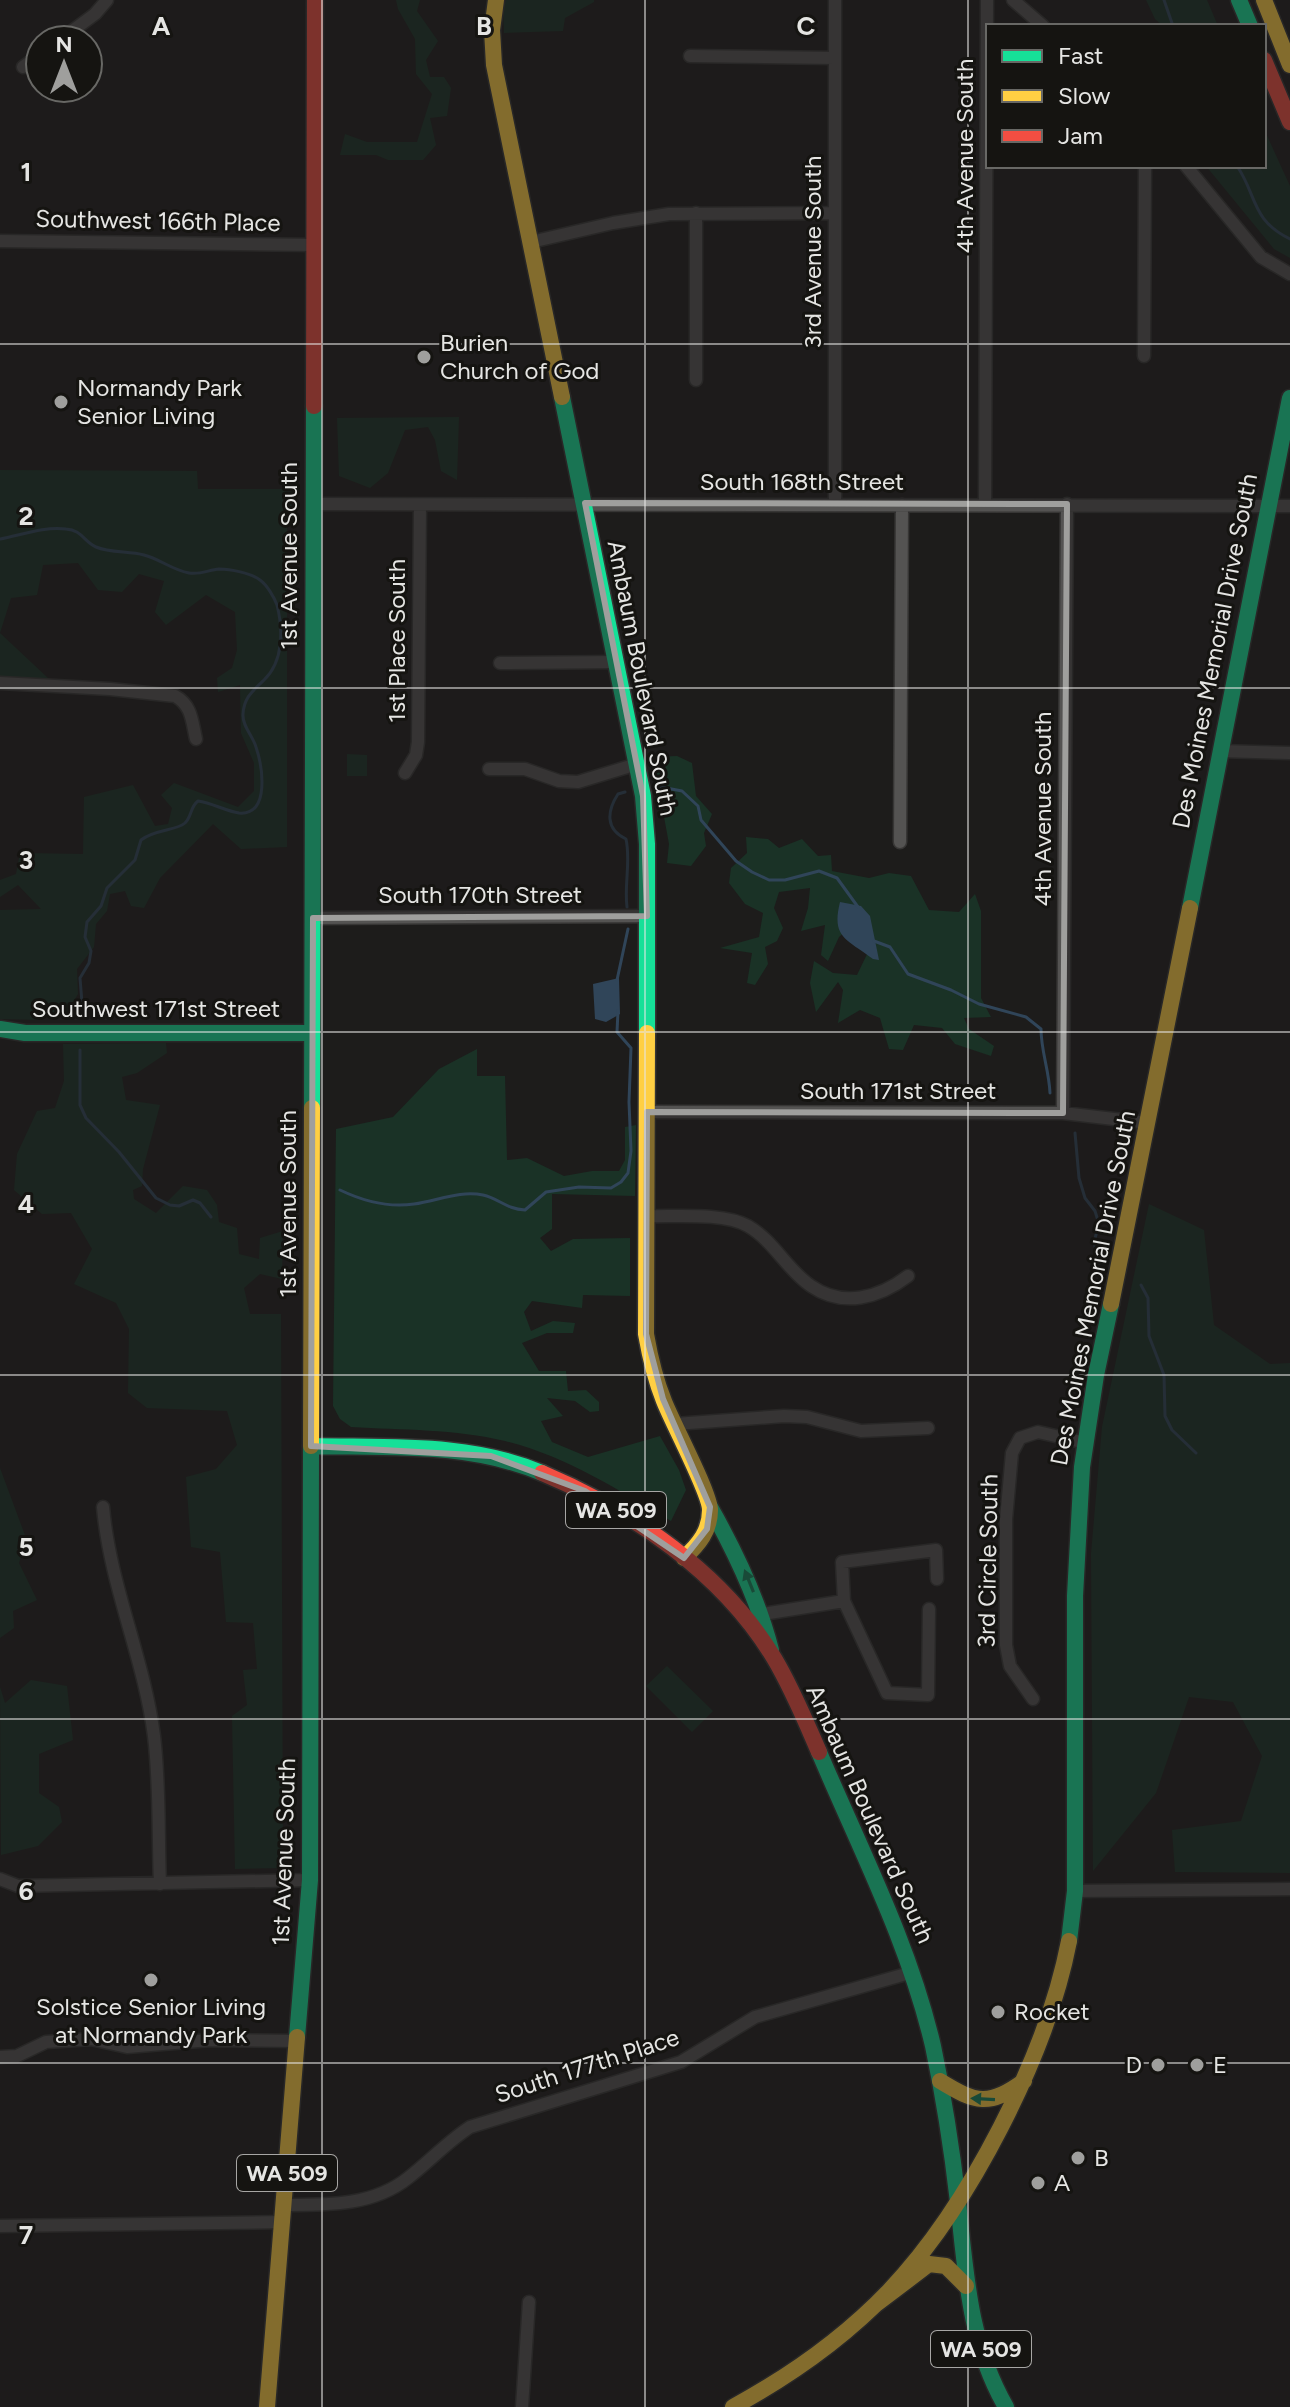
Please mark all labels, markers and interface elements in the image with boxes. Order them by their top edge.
text: A [152,10,171,42]
text: B [476,10,492,42]
text: C [797,10,816,42]
north arrow [24,24,104,104]
legend [986,24,1266,168]
text: N [55,31,73,58]
text: Fast [1058,41,1103,70]
street label: 4th Avenue South [950,59,979,253]
text: Slow [1058,81,1111,110]
text: Jam [1058,121,1103,150]
text: 1 [21,156,31,188]
street label: 3rd Avenue South [798,156,827,348]
street label: Southwest 166th Place [35,204,281,237]
place label: Burien Church of God [440,328,599,385]
marker: Burien Church of God [415,348,433,366]
place label: Normandy Park Senior Living [77,373,242,430]
marker: Normandy Park Senior Living [52,393,70,411]
street label: 1st Avenue South [274,462,303,650]
street label: South 168th Street [700,467,904,496]
street label: Des Moines Memorial Drive South [1166,471,1263,831]
text: 2 [18,500,34,532]
street label: Ambaum Boulevard South [602,538,683,818]
street label: 1st Place South [382,559,411,723]
street label: 4th Avenue South [1028,712,1057,906]
text: 3 [19,844,33,876]
street label: South 170th Street [378,880,582,909]
street label: Southwest 171st Street [32,994,280,1023]
street label: South 171st Street [800,1076,996,1105]
street label: Des Moines Memorial Drive South [1044,1108,1141,1468]
street label: 1st Avenue South [273,1110,302,1298]
text: 4 [18,1188,34,1220]
street label: 3rd Circle South [971,1474,1004,1648]
road number: WA 509 [566,1492,666,1528]
text: 5 [18,1531,34,1563]
one-way arrow [743,1569,756,1593]
street label: Ambaum Boulevard South [800,1680,941,1948]
street label: 1st Avenue South [266,1758,301,1946]
text: 6 [18,1875,34,1907]
marker: Solstice Senior Living at Normandy Park [142,1971,160,1989]
place label: Solstice Senior Living at Normandy Park [36,1992,266,2049]
place label: Rocket [1014,1997,1089,2026]
marker: Rocket [989,2003,1007,2021]
street label: South 177th Place [491,2022,683,2109]
place label: D [1125,2050,1142,2079]
place label: E [1213,2050,1227,2079]
marker: D [1149,2056,1167,2074]
marker: E [1188,2056,1206,2074]
one-way arrow [970,2092,995,2105]
place label: B [1094,2143,1109,2172]
marker: B [1069,2149,1087,2167]
road number: WA 509 [237,2155,337,2191]
place label: A [1054,2168,1071,2197]
marker: A [1029,2174,1047,2192]
text: 7 [19,2219,33,2251]
road number: WA 509 [931,2331,1031,2367]

